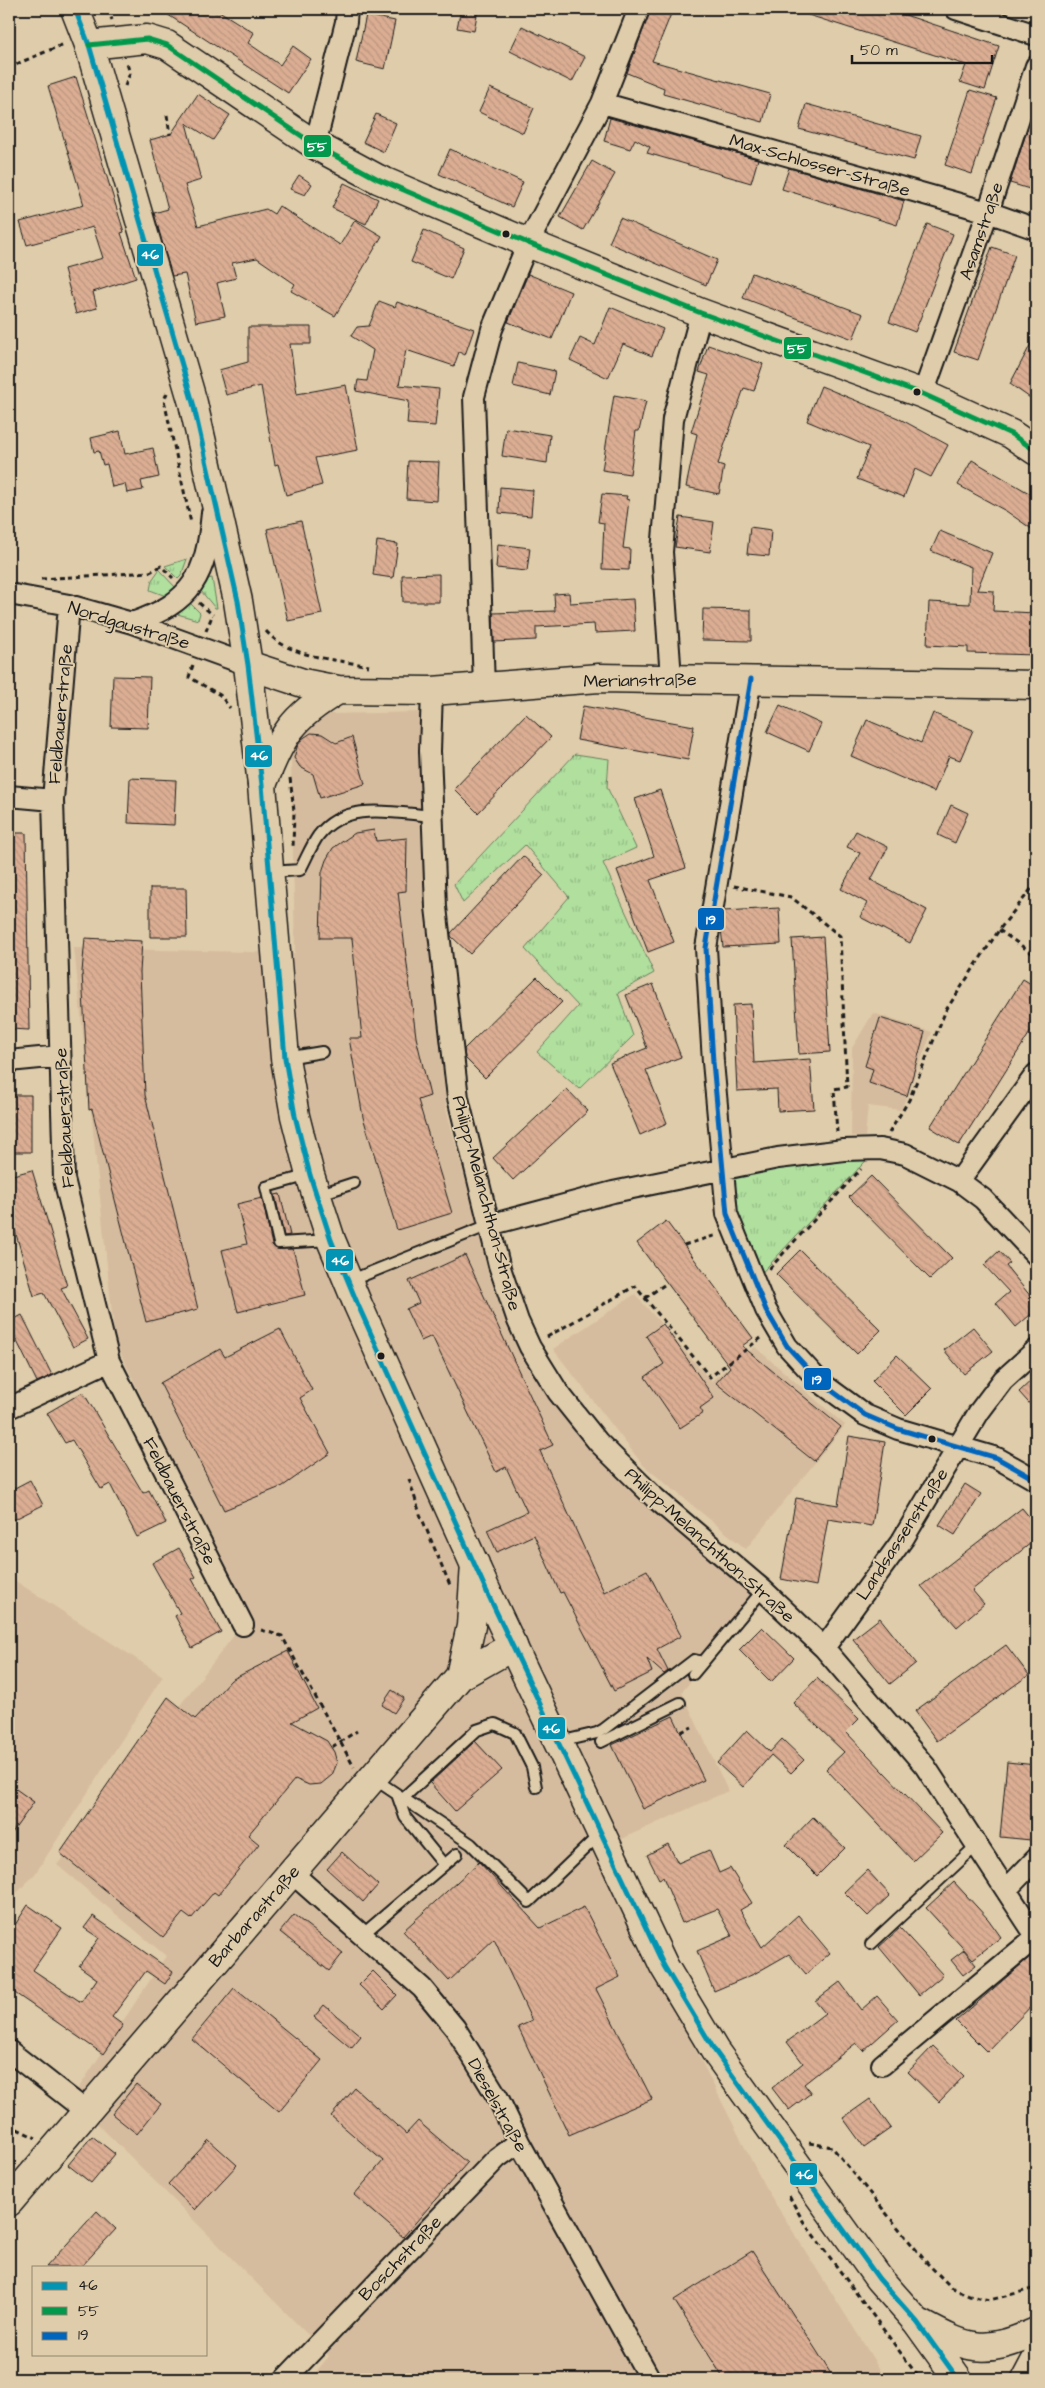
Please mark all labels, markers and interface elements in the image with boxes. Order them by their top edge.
scale bar [852,32,992,64]
text: 50 m [860,40,898,61]
street label: Max-Schlosser-Straße [727,128,913,203]
line badge: 55 [303,134,332,158]
text: 55 [307,137,328,157]
street label: Asamstraße [953,179,1010,283]
unlabelled marker [501,229,511,239]
line badge: 46 [136,243,164,267]
text: 46 [141,245,159,265]
line badge: 55 [783,336,812,360]
text: 55 [787,339,808,359]
unlabelled marker [912,387,922,397]
street label: Nordgaustraße [65,595,193,657]
street label: Feldbauerstraße [42,643,79,785]
street label: Merianstraße [583,667,697,694]
line badge: 46 [244,744,273,768]
text: 46 [250,746,268,766]
line badge: 19 [697,907,725,931]
text: 19 [706,910,716,930]
street label: Feldbauerstraße [48,1047,81,1189]
street label: Philipp-Melanchthon-Straße [446,1093,527,1314]
line badge: 46 [325,1248,354,1272]
text: 46 [331,1251,349,1271]
unlabelled marker [376,1351,386,1361]
line badge: 19 [803,1367,832,1391]
text: 19 [812,1370,822,1390]
street label: Feldbauerstraße [137,1433,223,1570]
unlabelled marker [927,1434,937,1444]
street label: Philipp-Melanchthon-Straße [619,1462,801,1629]
street label: Landsassenstraße [850,1463,955,1605]
line badge: 46 [537,1716,566,1740]
text: 46 [542,1719,560,1739]
street label: Barbarastraße [203,1860,306,1973]
street label: Dieselstraße [461,2054,534,2157]
line badge: 46 [789,2162,818,2186]
text: 46 [795,2165,813,2185]
street label: Boschstraße [353,2210,448,2307]
legend [32,2266,208,2356]
text: 46 [78,2275,98,2296]
text: 55 [78,2301,100,2322]
text: 19 [78,2325,88,2346]

